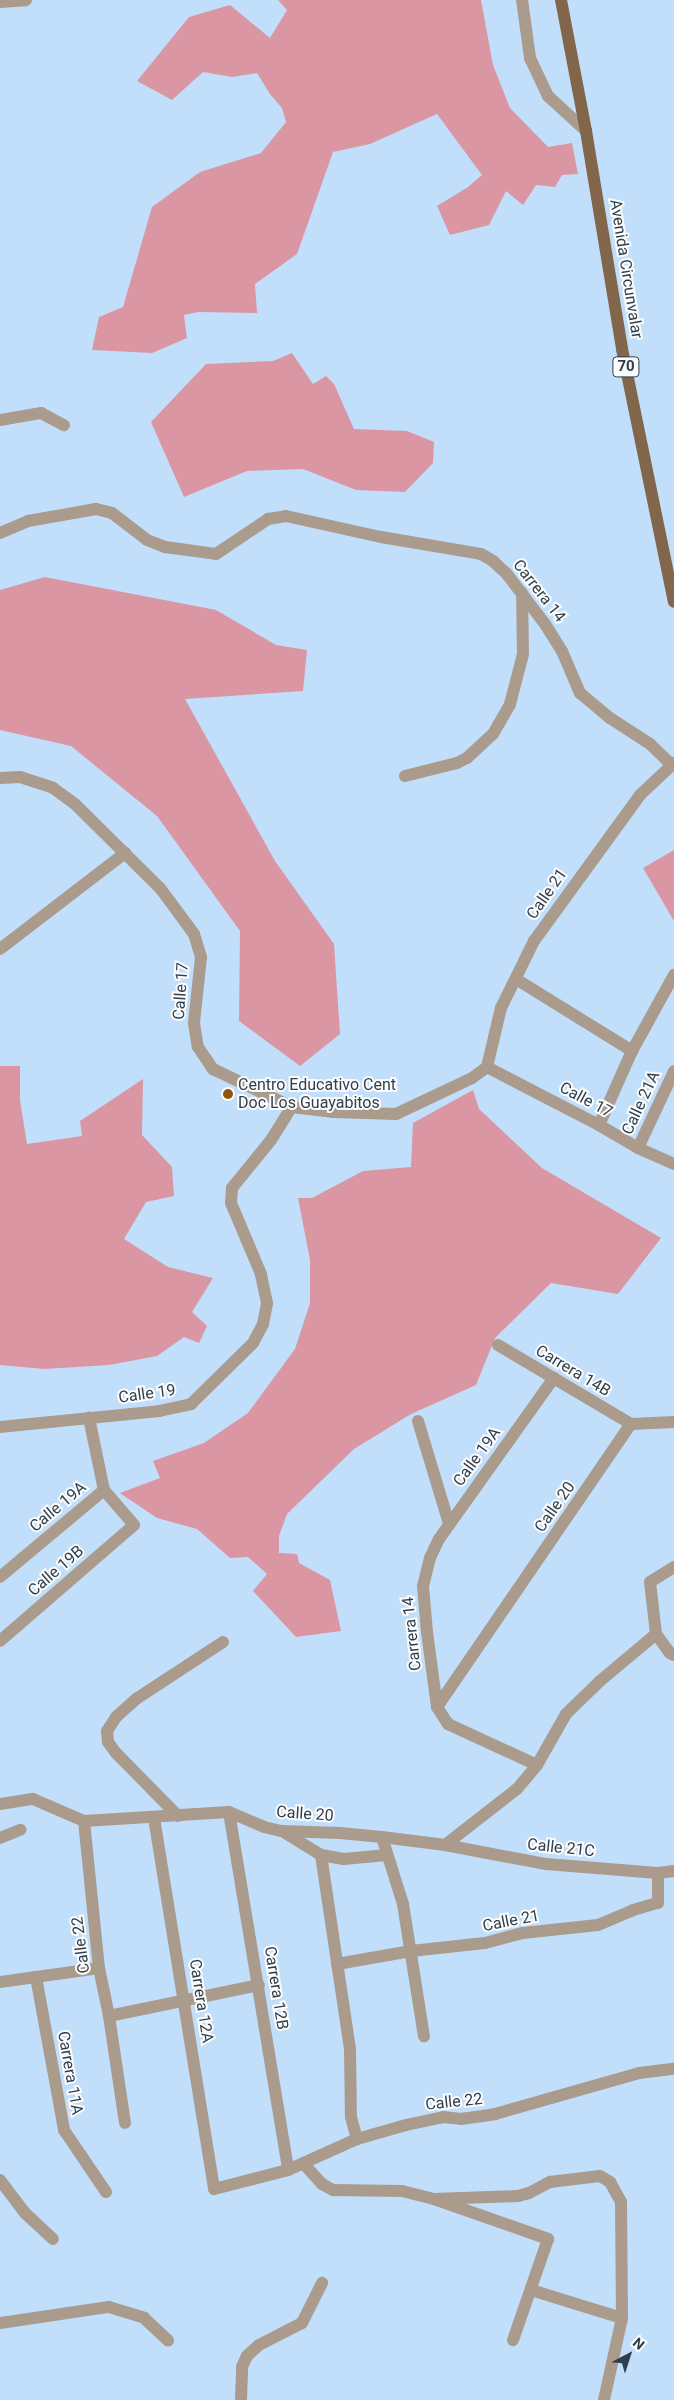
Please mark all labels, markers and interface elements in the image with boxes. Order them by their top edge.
street label: Avenida Circunvalar [606,198,646,340]
road number: 70 [612,354,640,380]
street label: Carrera 14 [509,556,569,626]
street label: Calle 21 [523,865,571,923]
street label: Calle 17 [169,962,193,1020]
street label: Calle 21A [618,1068,664,1138]
place label: Centro Educativo Cent Doc Los Guayabitos [238,1075,396,1113]
street label: Calle 17 [556,1078,616,1122]
marker: Centro Educativo Cent Doc Los Guayabitos [222,1088,234,1100]
street label: Carrera 14B [532,1341,614,1401]
street label: Calle 19 [117,1381,177,1407]
street label: Calle 19A [449,1424,505,1490]
street label: Calle 19A [26,1478,90,1536]
street label: Calle 20 [531,1478,579,1536]
street label: Calle 19B [24,1542,88,1600]
street label: Carrera 14 [399,1596,425,1672]
street label: Calle 20 [276,1802,334,1826]
street label: Calle 21C [526,1835,596,1861]
street label: Calle 21 [481,1906,541,1936]
street label: Calle 22 [68,1915,94,1975]
street label: Carrera 12B [260,1945,292,2031]
street label: Carrera 12A [185,1958,217,2044]
street label: Carrera 11A [53,2030,87,2116]
street label: Calle 22 [424,2089,484,2115]
north arrow [604,2330,654,2380]
text: N [630,2334,648,2353]

